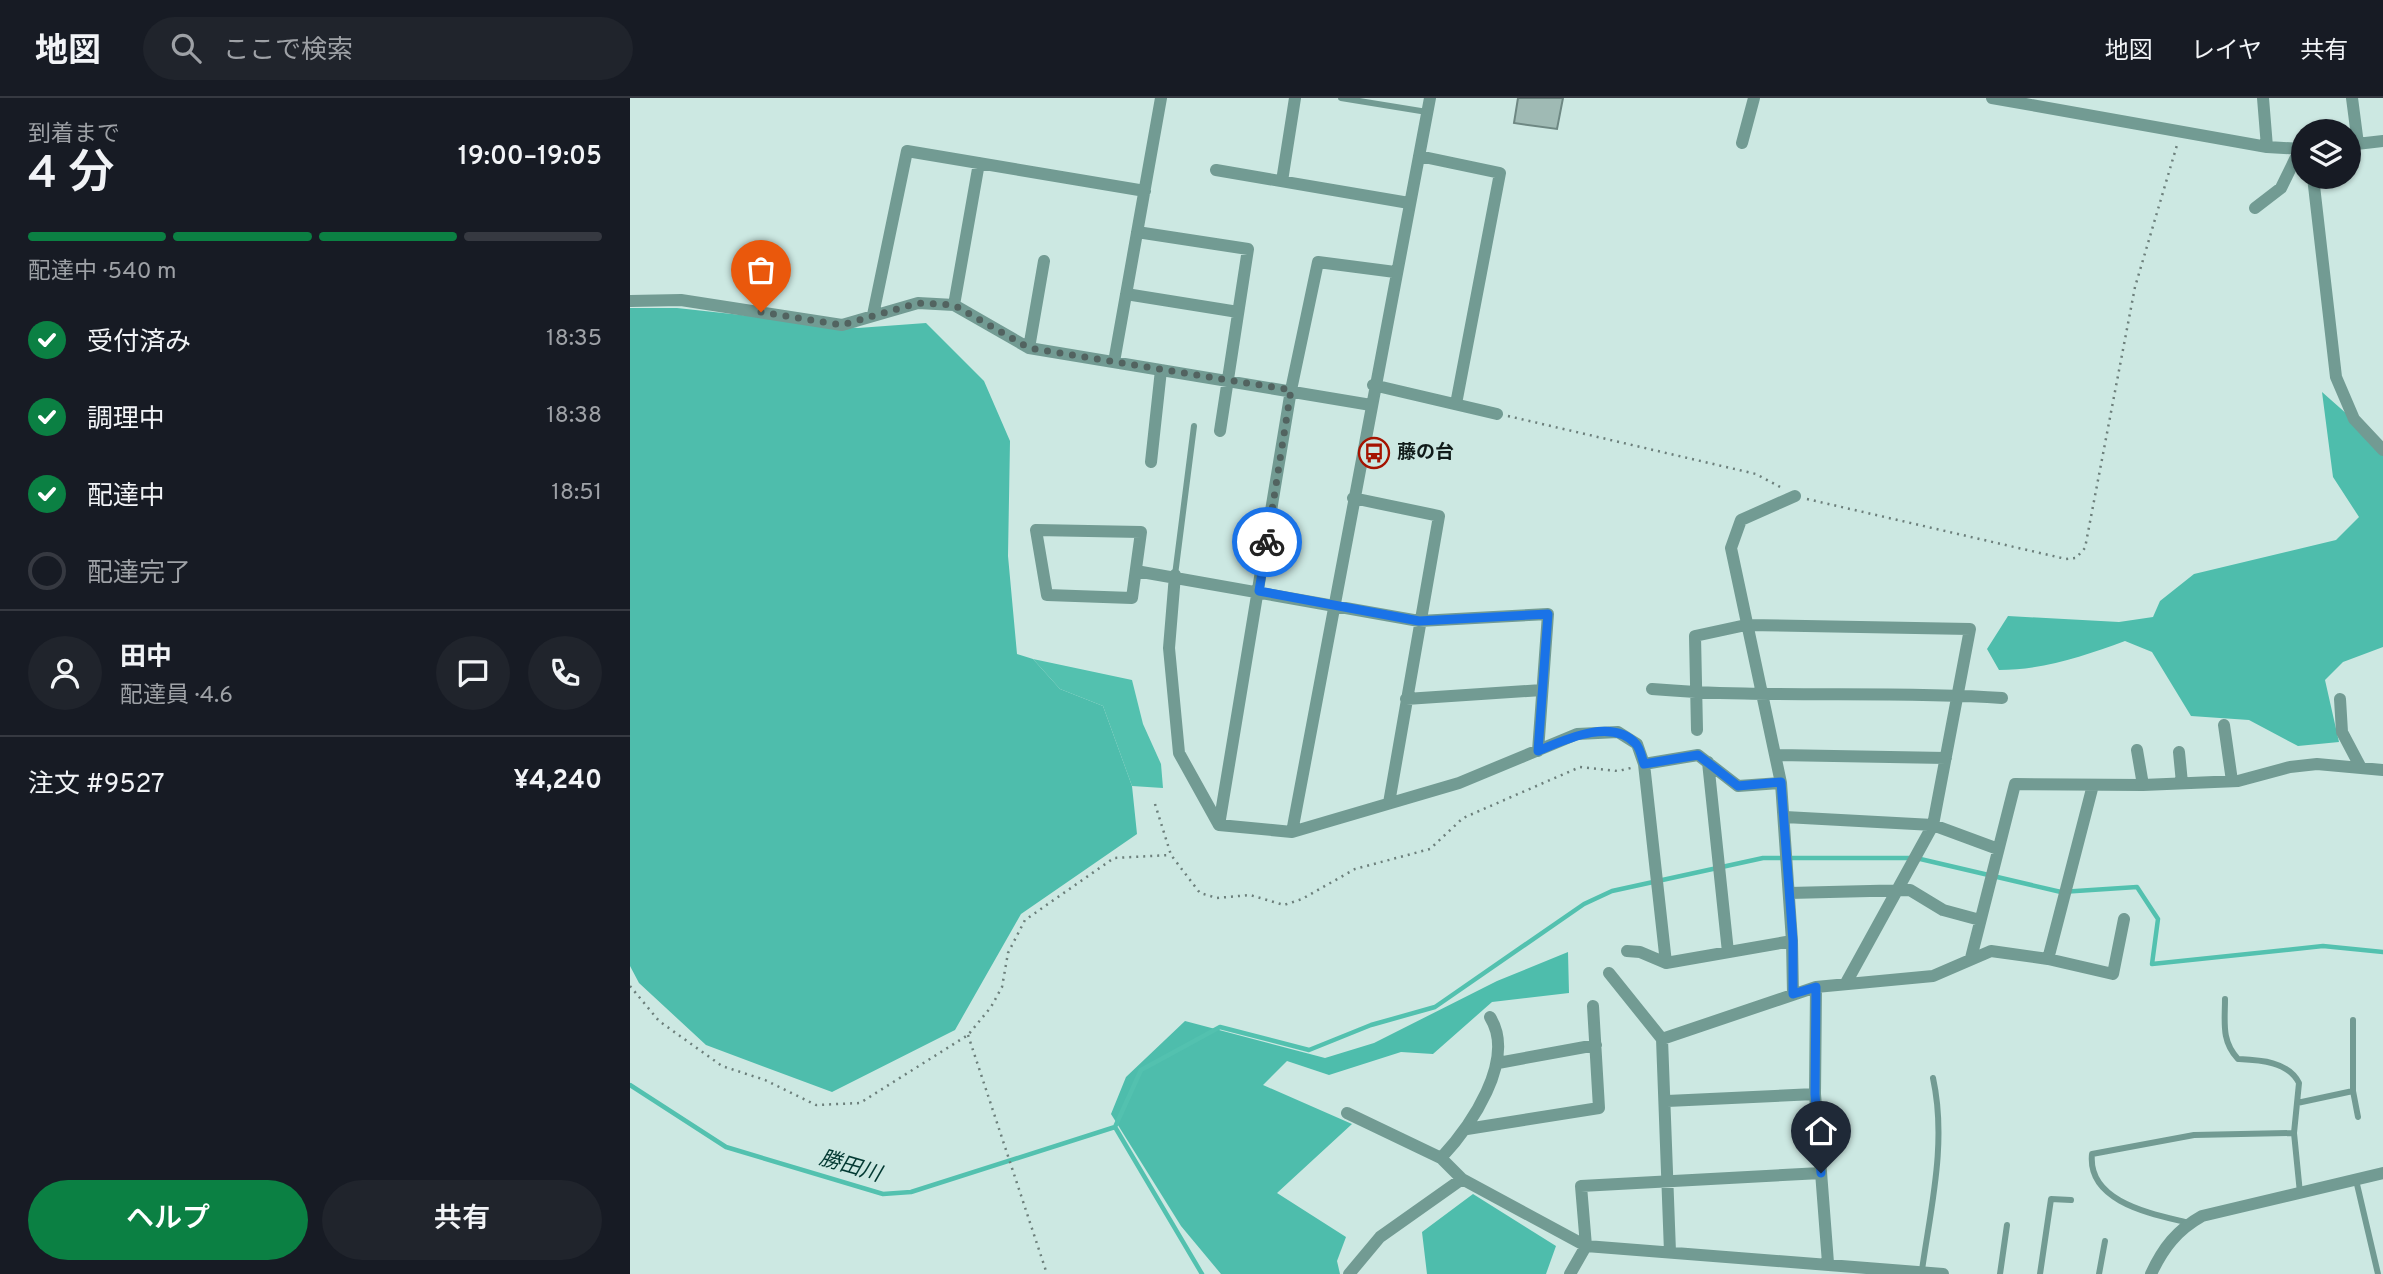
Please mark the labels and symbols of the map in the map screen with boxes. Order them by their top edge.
pin [731,240,791,312]
bus stop icon: 藤の台 [1357,436,1391,470]
place label: 藤の台 [1397,441,1454,465]
courier [1232,507,1302,577]
pin [1791,1101,1851,1173]
water label: 勝田川 [816,1145,886,1189]

